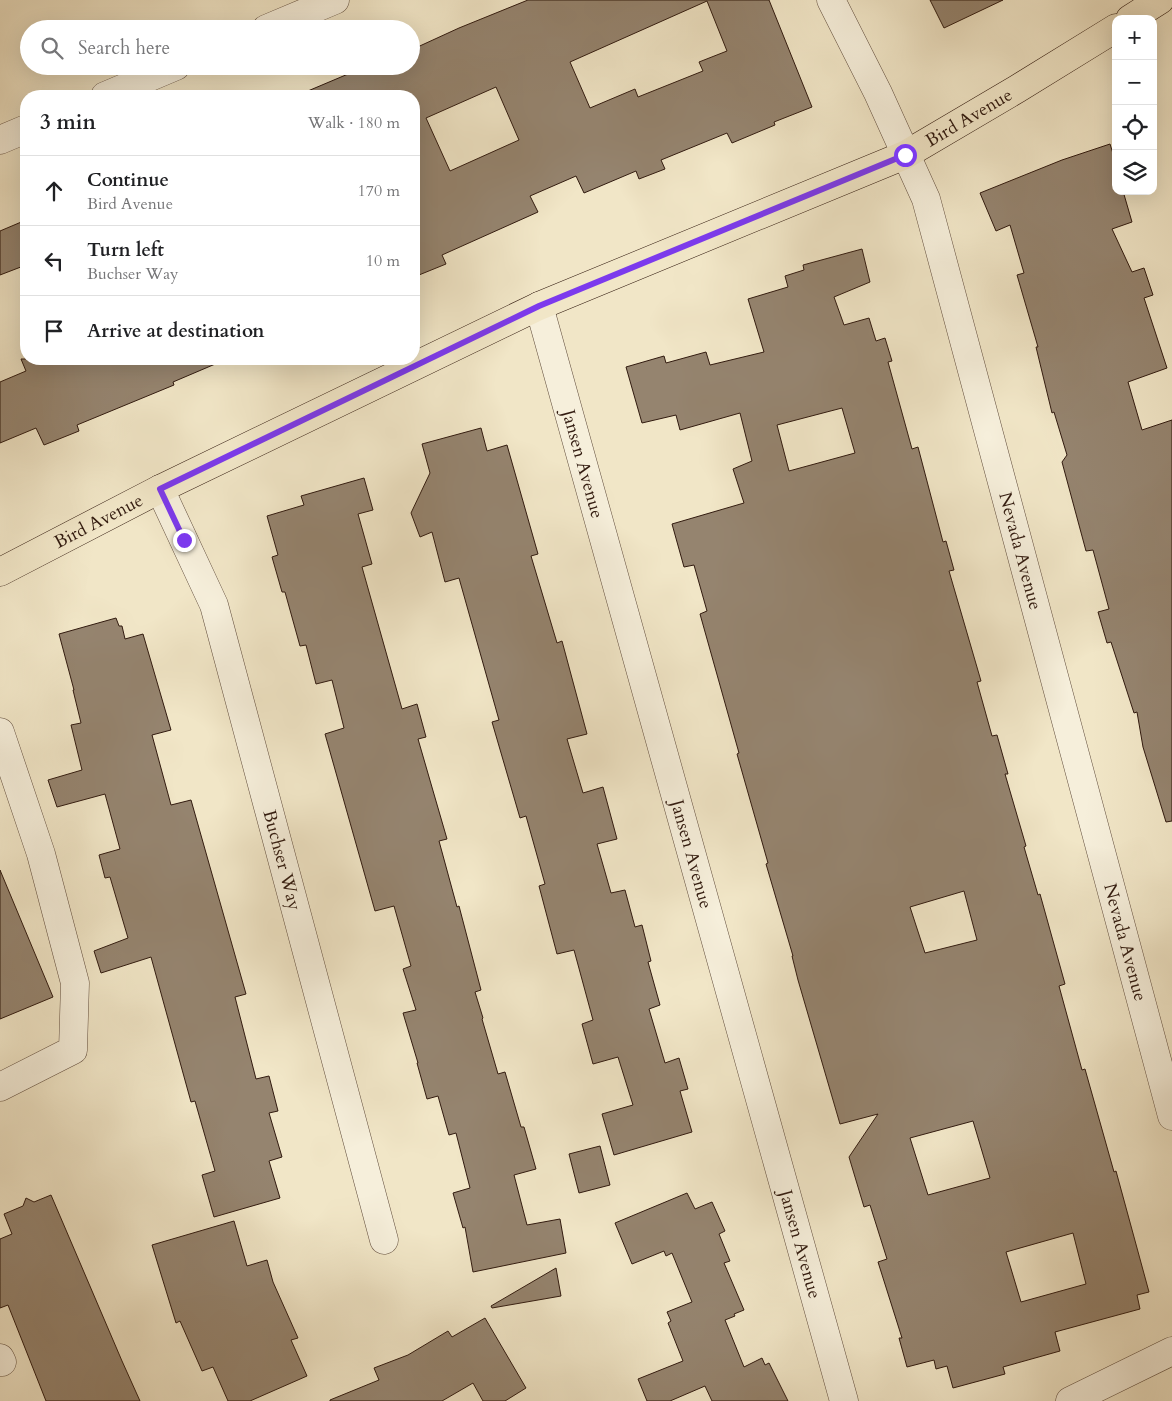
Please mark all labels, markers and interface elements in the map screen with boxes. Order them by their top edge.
map controls [1112,15,1157,195]
button: + [1112,15,1157,60]
search box [20,20,420,75]
icon: search [38,34,66,62]
text: Search here [78,35,170,61]
button: − [1112,60,1157,105]
street label: Bird Avenue [921,83,1017,153]
button: locate [1112,105,1157,150]
text: 3 min [40,108,96,137]
text: Walk · 180 m [308,112,400,134]
route start [894,144,917,167]
button: layers [1112,150,1157,195]
text: Continue [87,167,169,193]
icon: ahead [40,177,68,205]
text: 170 m [358,180,400,202]
text: Bird Avenue [87,193,173,215]
text: Turn left [87,237,164,263]
icon: left [40,247,68,275]
text: 10 m [366,250,400,272]
text: Buchser Way [87,263,179,285]
icon: arrive [40,317,68,345]
text: Arrive at destination [87,318,264,344]
street label: Jansen Avenue [555,404,610,521]
street label: Bird Avenue [50,488,147,555]
street label: Nevada Avenue [992,489,1048,613]
route end [173,529,196,552]
street label: Jansen Avenue [663,794,718,911]
street label: Buchser Way [256,807,307,914]
street label: Nevada Avenue [1097,881,1153,1004]
street label: Jansen Avenue [772,1184,827,1302]

